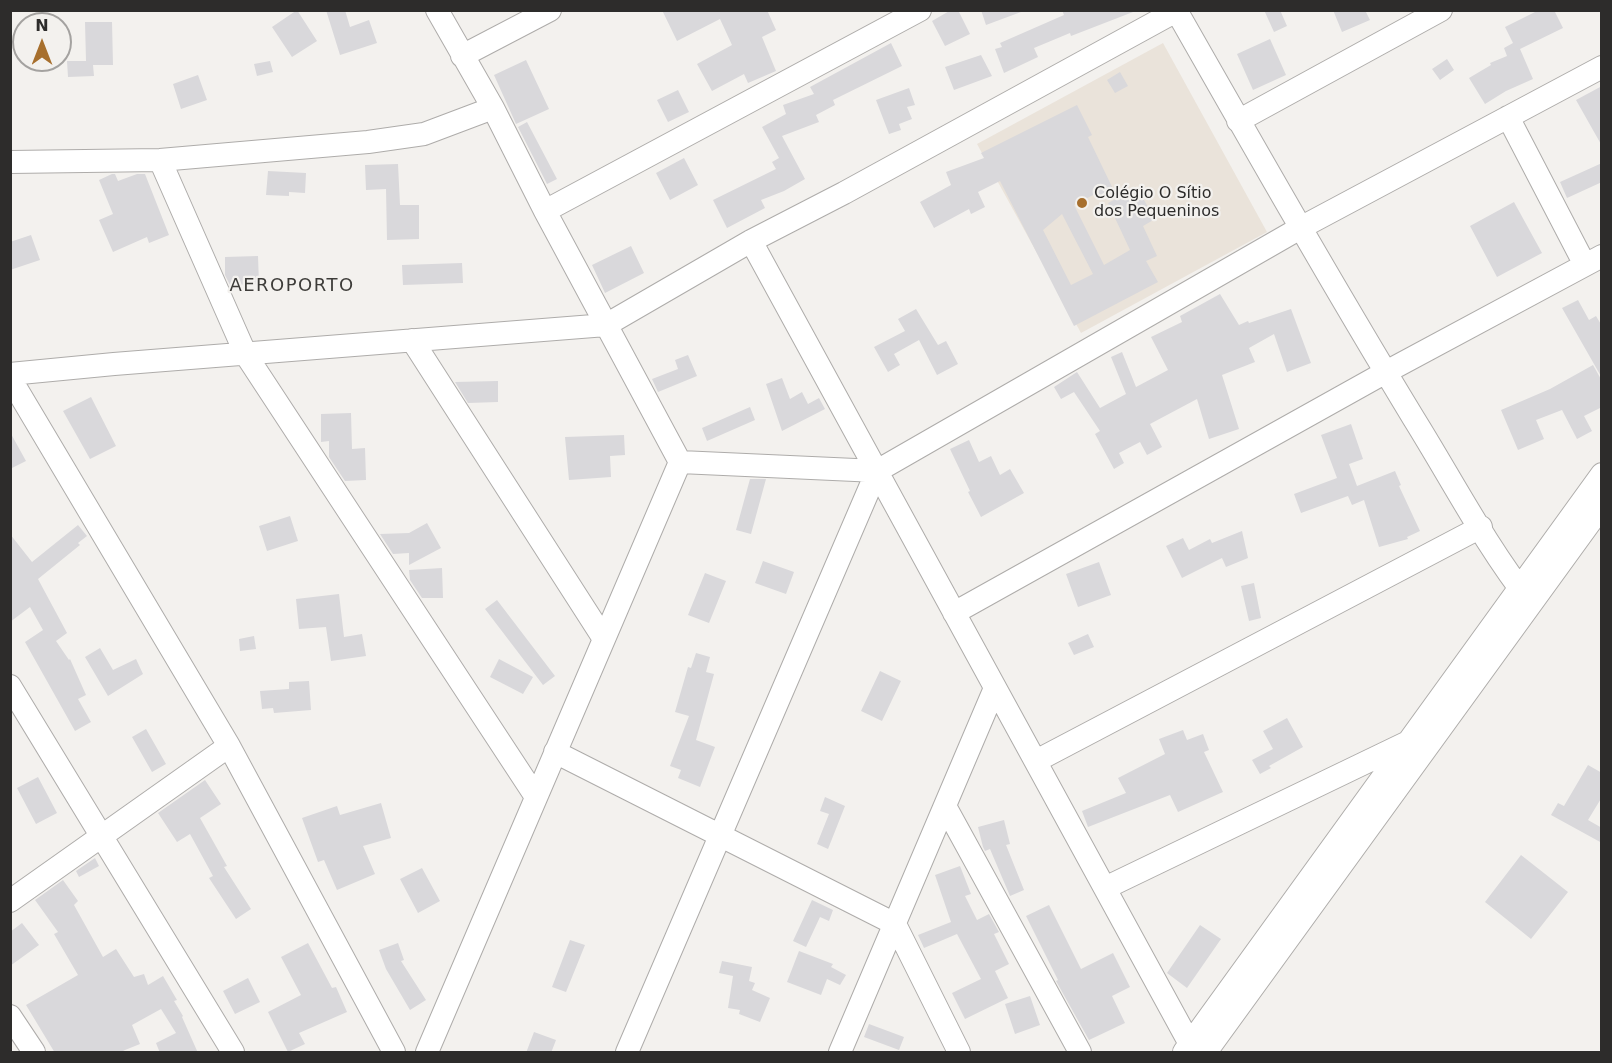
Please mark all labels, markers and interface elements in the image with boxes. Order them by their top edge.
north arrow [12,12,72,72]
text: N [35,16,49,35]
place label: Colégio O Sítio dos Pequeninos [1094,184,1219,222]
marker: Colégio O Sítio dos Pequeninos [1075,196,1089,210]
district label: AEROPORTO [229,275,355,297]

